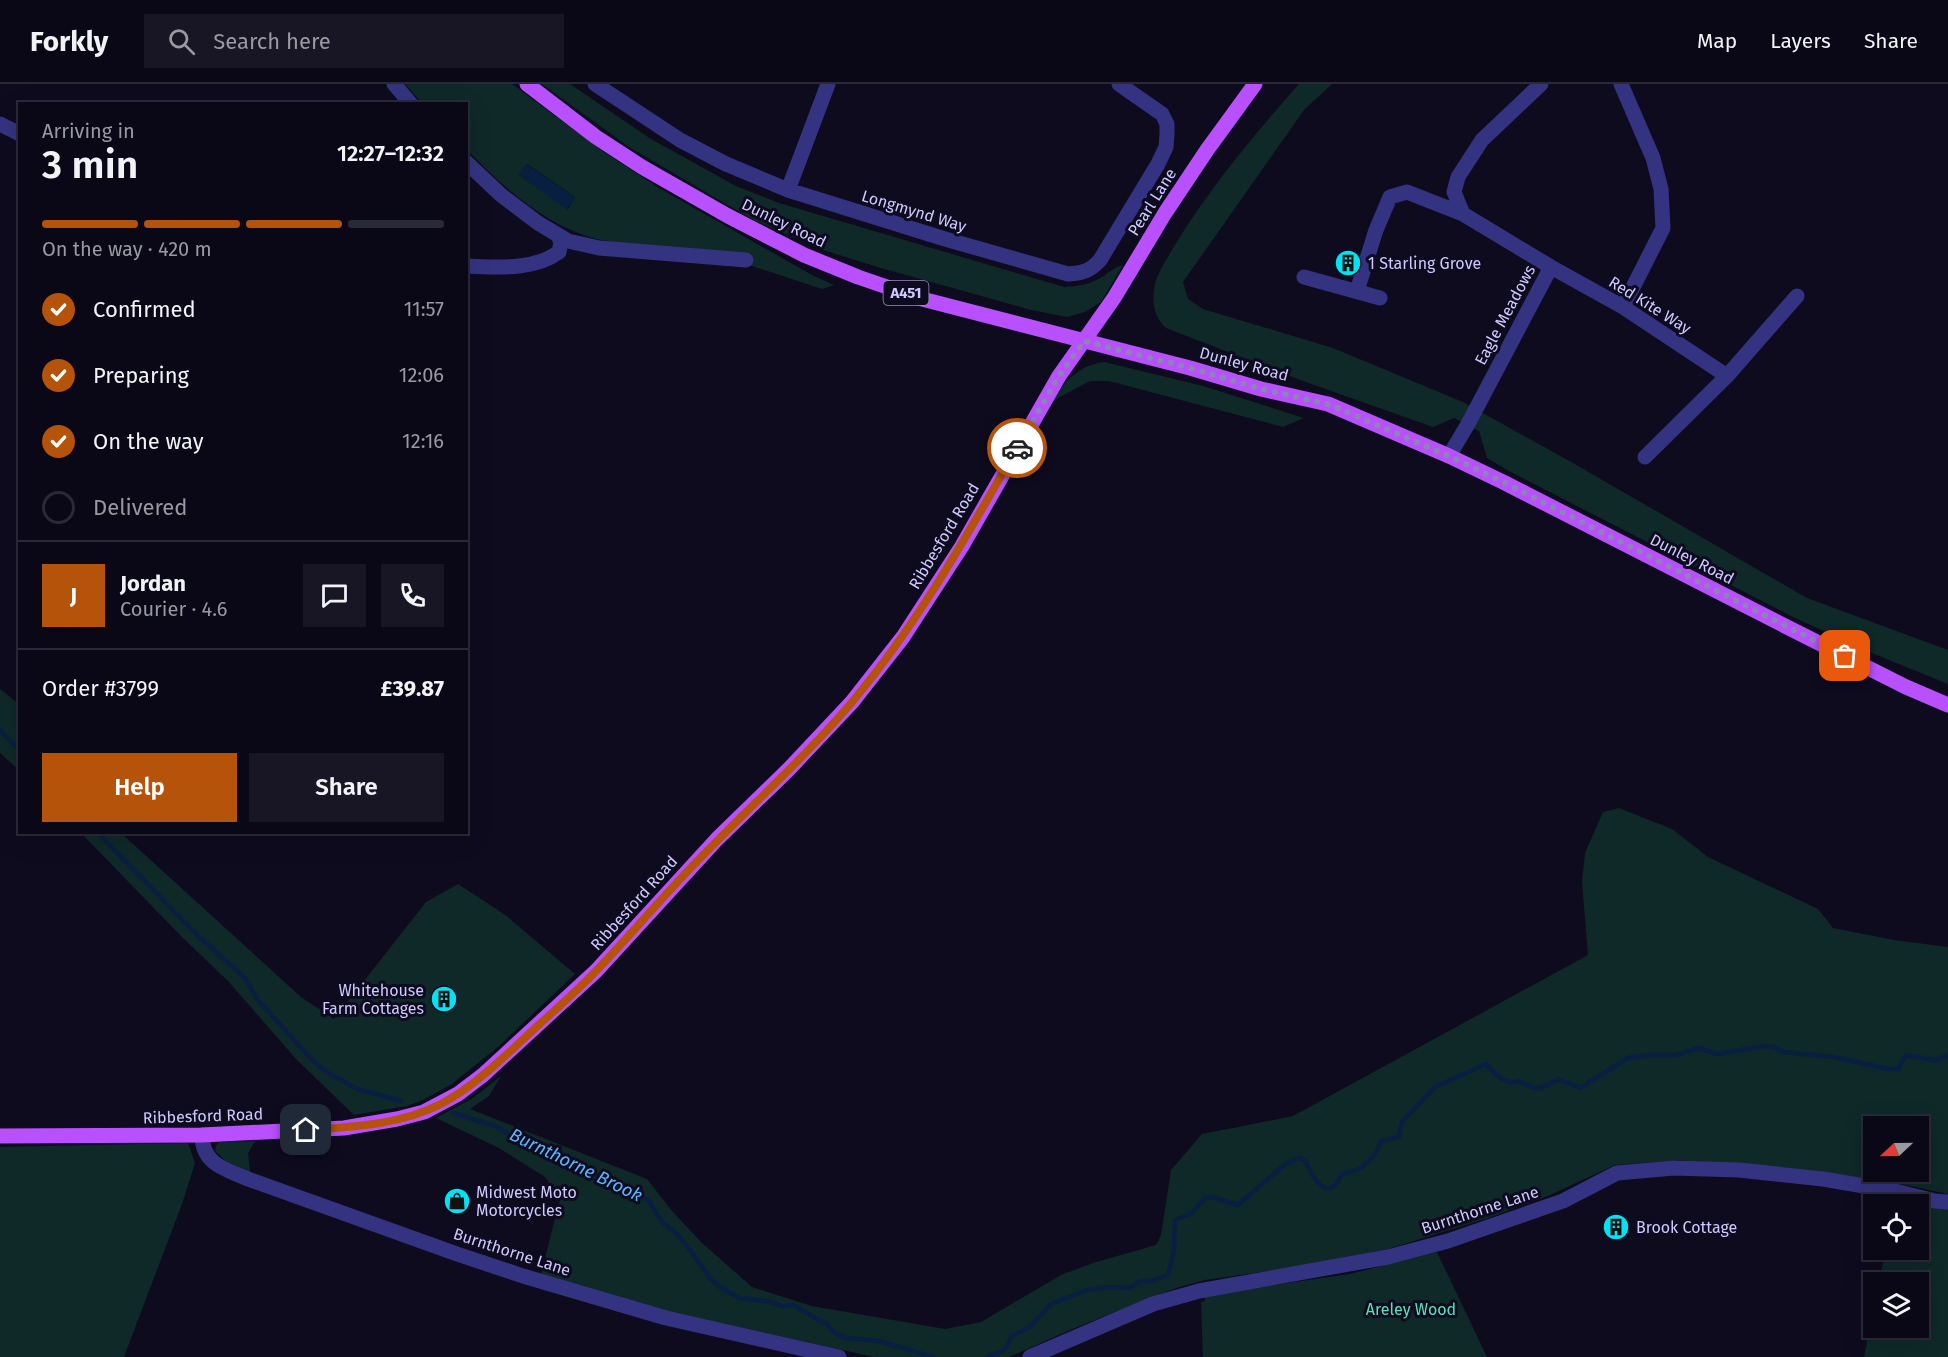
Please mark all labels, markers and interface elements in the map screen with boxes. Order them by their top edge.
search box [144,14,564,68]
text: Forkly [30,25,108,58]
icon: search [165,25,198,58]
text: Search here [213,28,331,55]
text: Map [1697,28,1737,54]
text: Layers [1770,28,1831,54]
text: Share [1864,28,1918,54]
text: Arriving in [42,119,135,143]
text: 12:27–12:32 [337,140,444,167]
text: 3 min [42,142,138,188]
street label: Pearl Lane [1124,165,1180,239]
street label: Longmynd Way [859,186,969,236]
street label: Dunley Road [739,194,829,252]
text: On the way · 420 m [42,237,212,261]
building icon: 1 Starling Grove [1333,248,1363,278]
place label: 1 Starling Grove [1368,254,1481,273]
street label: Eagle Meadows [1471,262,1539,368]
street label: Red Kite Way [1605,272,1695,338]
road number: A451 [884,281,928,305]
icon: check [42,293,75,326]
text: Confirmed [93,296,196,323]
text: 11:57 [404,297,444,321]
street label: Dunley Road [1197,343,1291,385]
icon: check [42,359,75,392]
text: Preparing [93,362,189,389]
text: 12:06 [399,363,444,387]
courier [987,418,1047,478]
icon: check [42,425,75,458]
text: On the way [93,428,204,455]
text: 12:16 [402,429,444,453]
icon: car [1001,432,1034,465]
street label: Ribbesford Road [905,480,983,592]
text: Delivered [93,494,188,521]
street label: Dunley Road [1647,530,1737,588]
button: chat [303,564,366,627]
button: phone [381,564,444,627]
text: Jordan [120,570,186,597]
text: J [70,582,77,609]
text: Courier · 4.6 [120,597,227,621]
pin [1819,630,1870,681]
icon: bag [1828,639,1861,672]
text: Order #3799 [42,675,159,702]
text: £39.87 [381,675,444,702]
button: Help [42,753,237,822]
button: Share [249,753,444,822]
street label: Ribbesford Road [587,852,681,954]
place label: Whitehouse Farm Cottages [322,981,424,1018]
building icon: Whitehouse Farm Cottages [429,984,459,1014]
street label: Ribbesford Road [143,1104,263,1128]
pin [280,1104,331,1155]
icon: home [289,1113,322,1146]
north arrow [1863,1116,1929,1182]
map controls [1863,1116,1929,1338]
water label: Burnthorne Brook [506,1123,646,1207]
street label: Burnthorne Lane [1419,1182,1541,1238]
place label: Midwest Moto Motorcycles [476,1183,577,1220]
shop icon: Midwest Moto Motorcycles [442,1186,472,1216]
button: locate [1863,1194,1929,1260]
building icon: Brook Cottage [1601,1212,1631,1242]
place label: Brook Cottage [1636,1218,1737,1237]
street label: Burnthorne Lane [451,1224,573,1280]
button: layers [1863,1272,1929,1338]
park label: Areley Wood [1366,1300,1456,1319]

